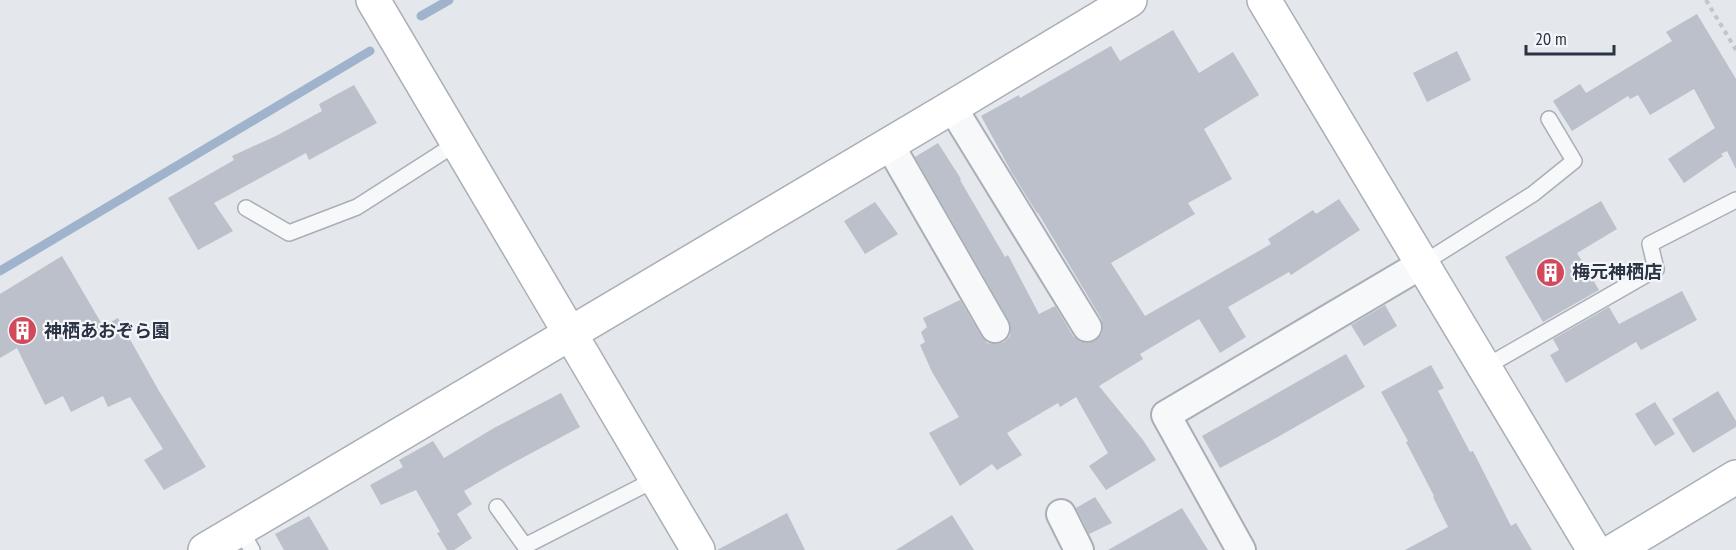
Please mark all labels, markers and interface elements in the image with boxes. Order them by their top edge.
scale bar [1526,18,1614,56]
text: 20 m [1535,27,1567,50]
building icon: 梅元神栖店 [1535,256,1567,288]
place label: 梅元神栖店 [1572,260,1662,283]
building icon: 神栖あおぞら園 [7,315,39,347]
place label: 神栖あおぞら園 [44,319,170,342]

